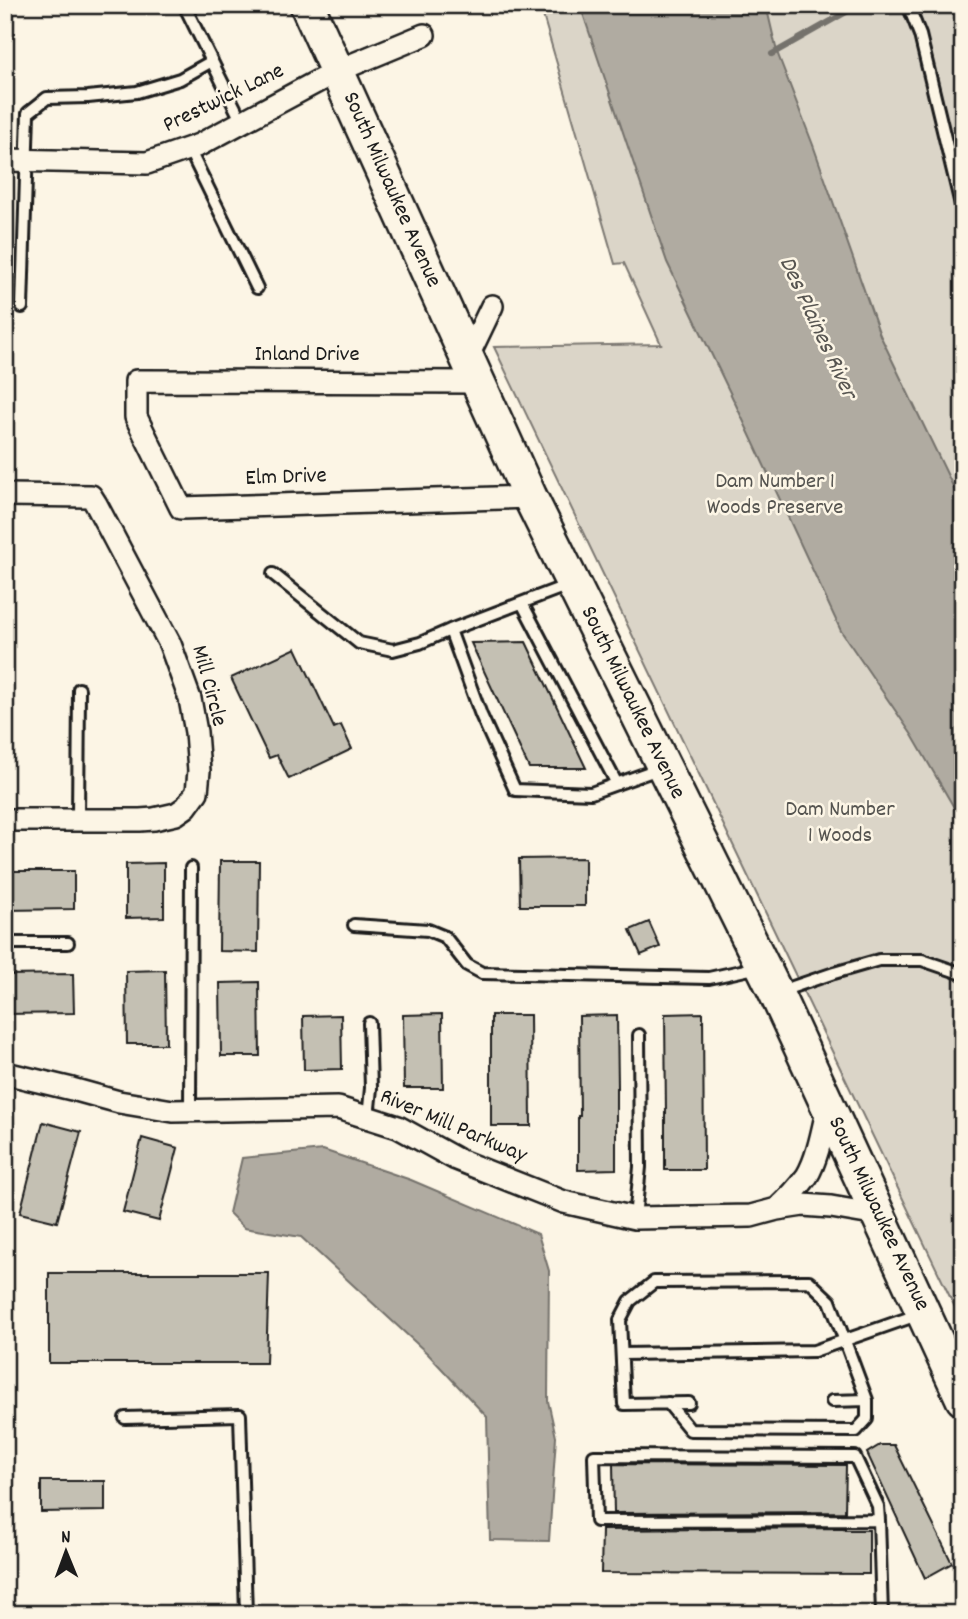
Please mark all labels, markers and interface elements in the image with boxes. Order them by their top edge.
street label: Prestwick Lane [158,55,290,143]
street label: South Milwaukee Avenue [333,87,449,293]
water label: Des Plaines River [769,251,866,408]
street label: Inland Drive [254,339,360,372]
street label: Elm Drive [245,460,327,496]
park label: Dam Number 1 Woods Preserve [707,466,843,525]
street label: South Milwaukee Avenue [571,601,693,805]
street label: Mill Circle [181,642,235,730]
park label: Dam Number 1 Woods [785,794,895,853]
street label: River Mill Parkway [374,1081,532,1173]
street label: South Milwaukee Avenue [818,1111,938,1317]
north arrow [32,1518,102,1588]
text: N [61,1525,71,1552]

